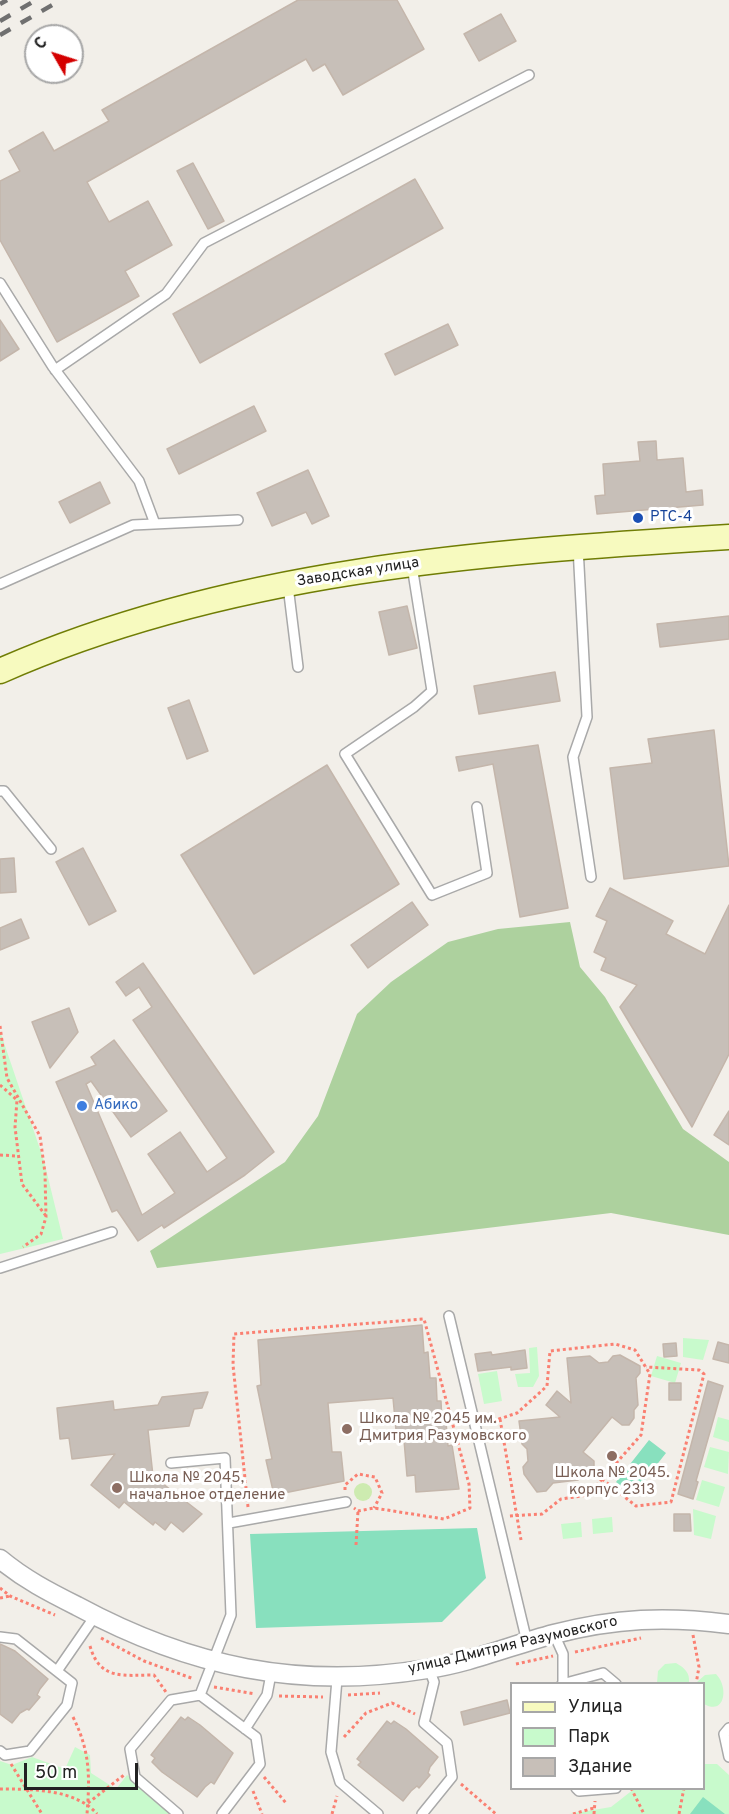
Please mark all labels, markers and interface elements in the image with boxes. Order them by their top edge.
north arrow [24,24,84,84]
text: С [31,34,53,54]
place label: РТС-4 [650,509,692,527]
marker: РТС-4 [631,511,645,525]
street label: Заводская улица [296,554,420,592]
place label: Абико [94,1097,138,1115]
marker: Абико [75,1099,89,1113]
place label: Школа № 2045 им. Дмитрия Разумовского [359,1411,527,1446]
marker: Школа № 2045 им. Дмитрия Разумовского [340,1422,354,1436]
marker: Школа № 2045. корпус 2313 [605,1449,619,1463]
place label: Школа № 2045. корпус 2313 [554,1465,670,1500]
place label: Школа № 2045, начальное отделение [129,1470,285,1505]
marker: Школа № 2045, начальное отделение [110,1481,124,1495]
street label: улица Дмитрия Разумовского [407,1613,619,1679]
legend [510,1682,705,1790]
text: Улица [568,1696,622,1719]
text: Парк [568,1726,610,1749]
scale bar [27,1751,141,1789]
text: Здание [568,1756,632,1779]
text: 50 m [35,1762,77,1785]

